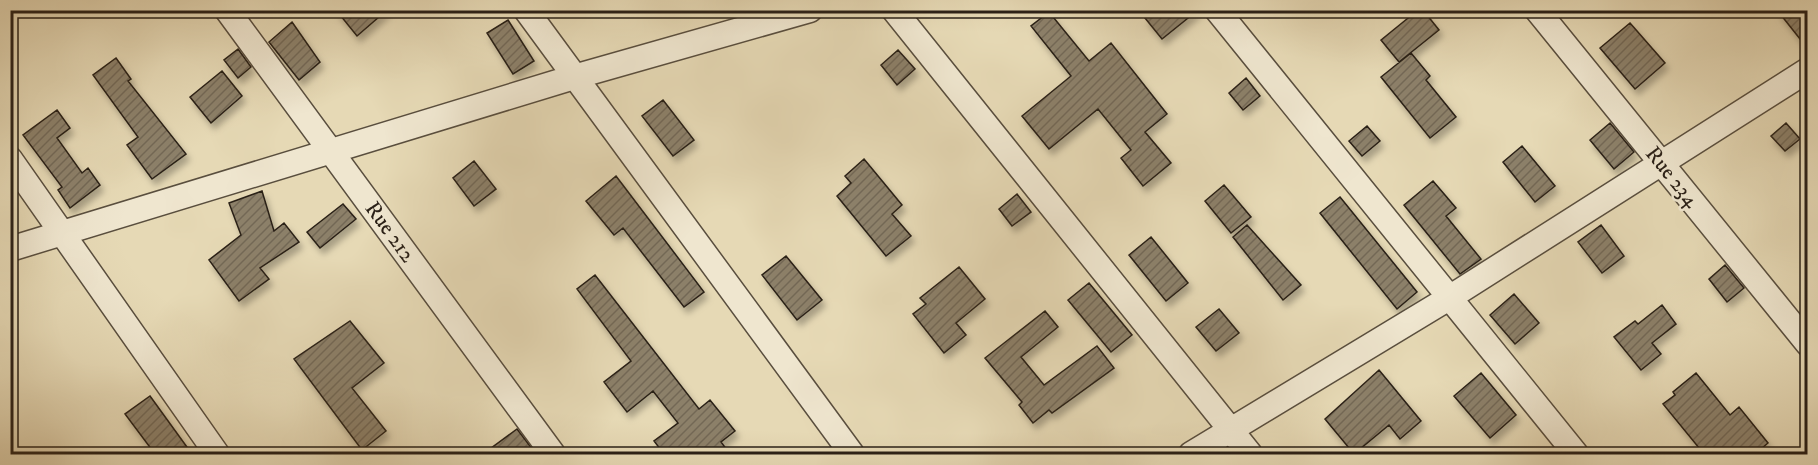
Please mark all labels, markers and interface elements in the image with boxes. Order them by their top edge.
street label: Rue 234 [1639,141,1706,214]
street label: Rue 212 [359,196,421,268]

